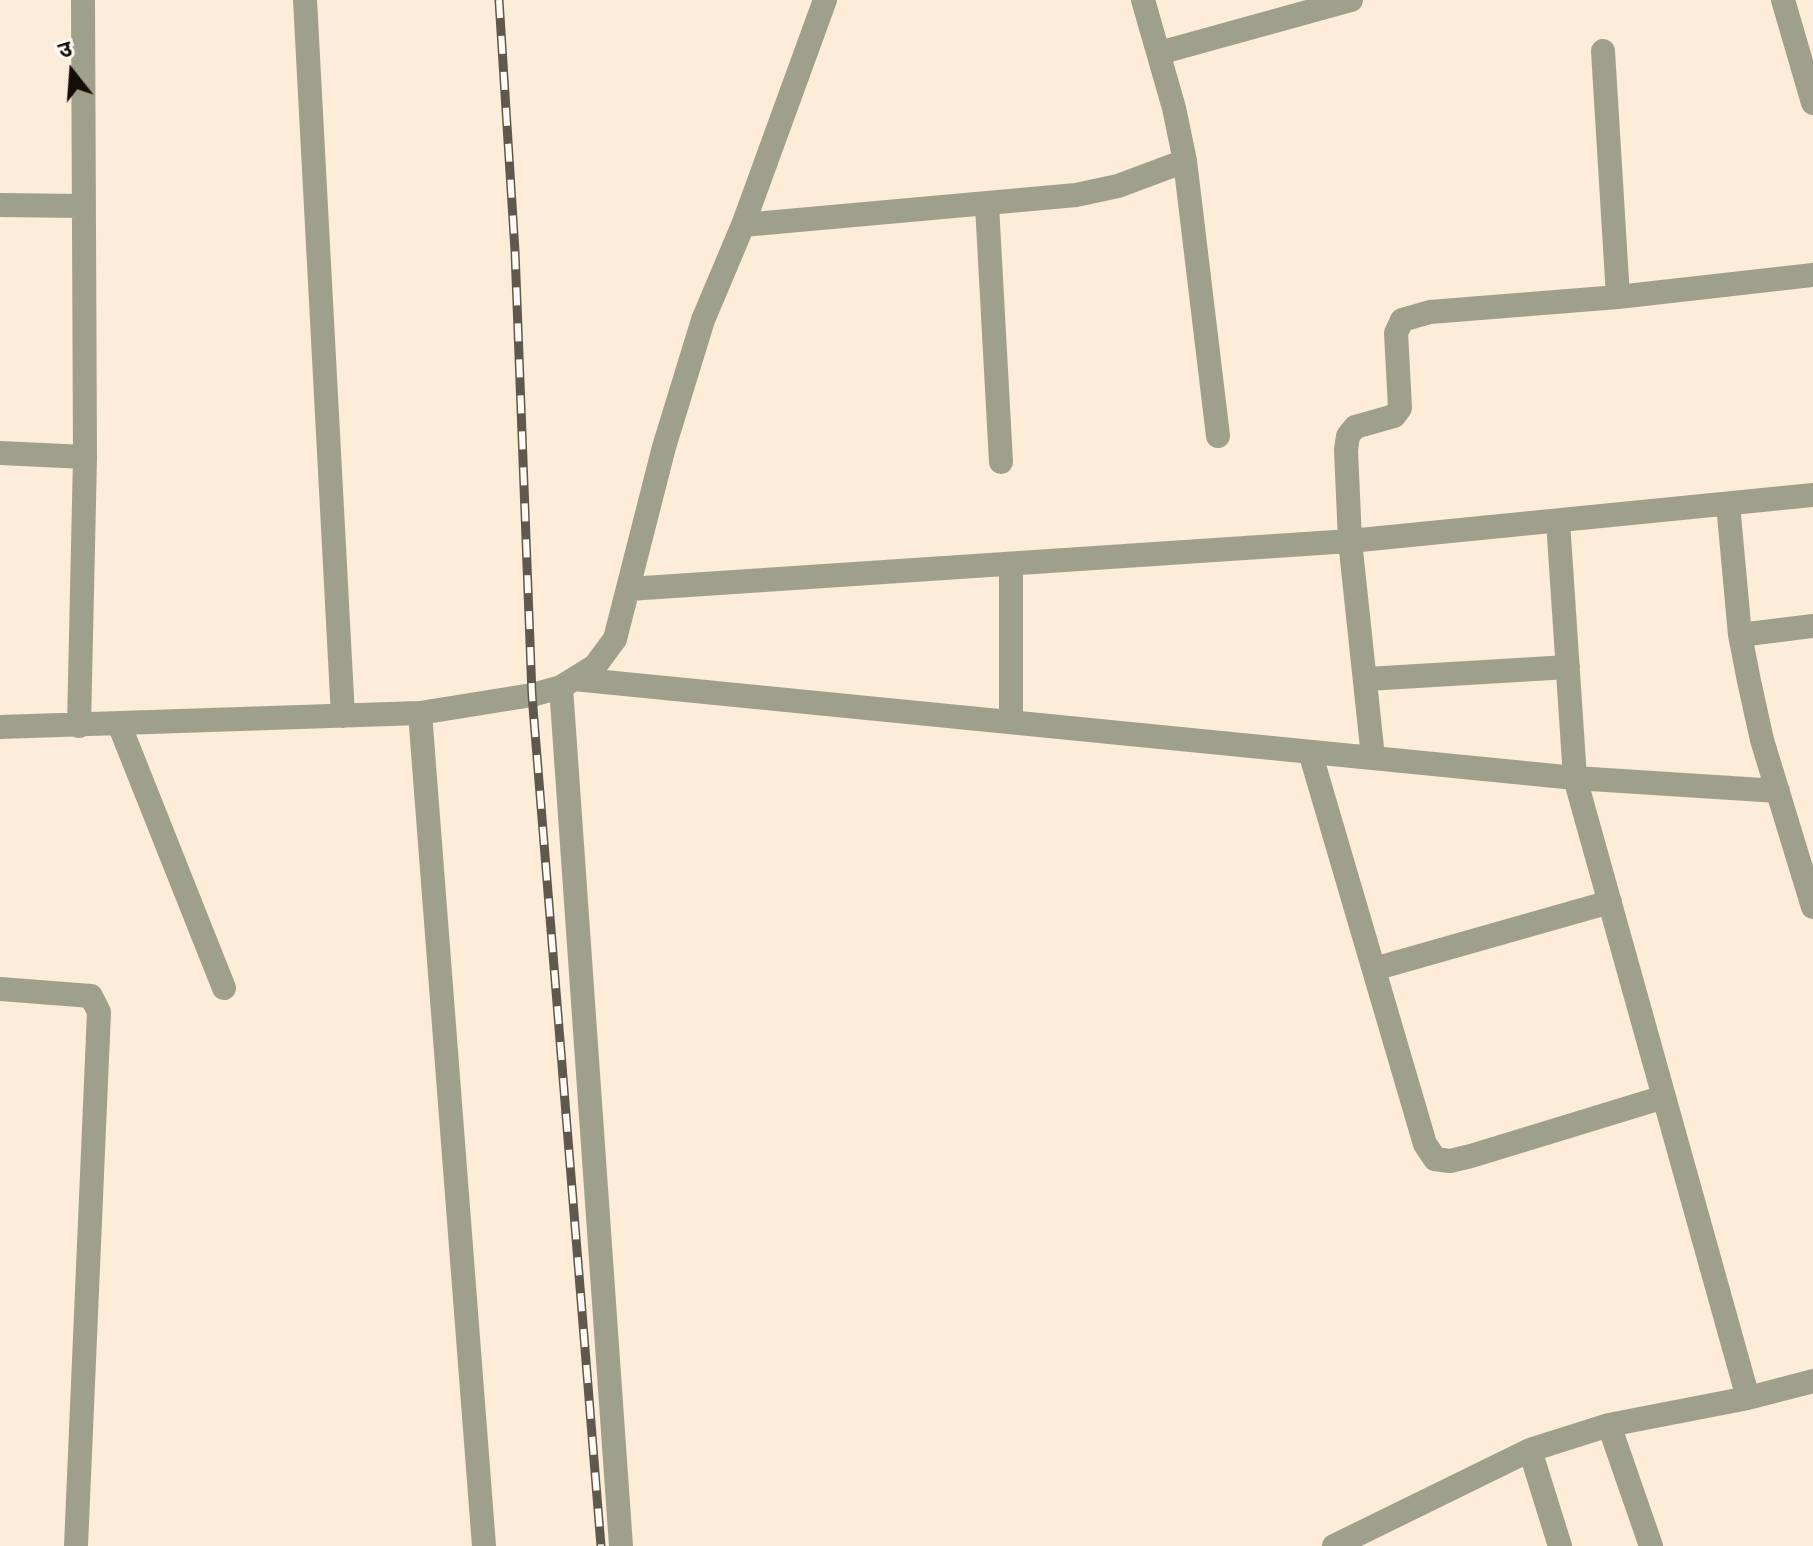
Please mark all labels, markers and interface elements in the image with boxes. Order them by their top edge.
north arrow [32,32,112,112]
text: उ [55,34,75,63]

